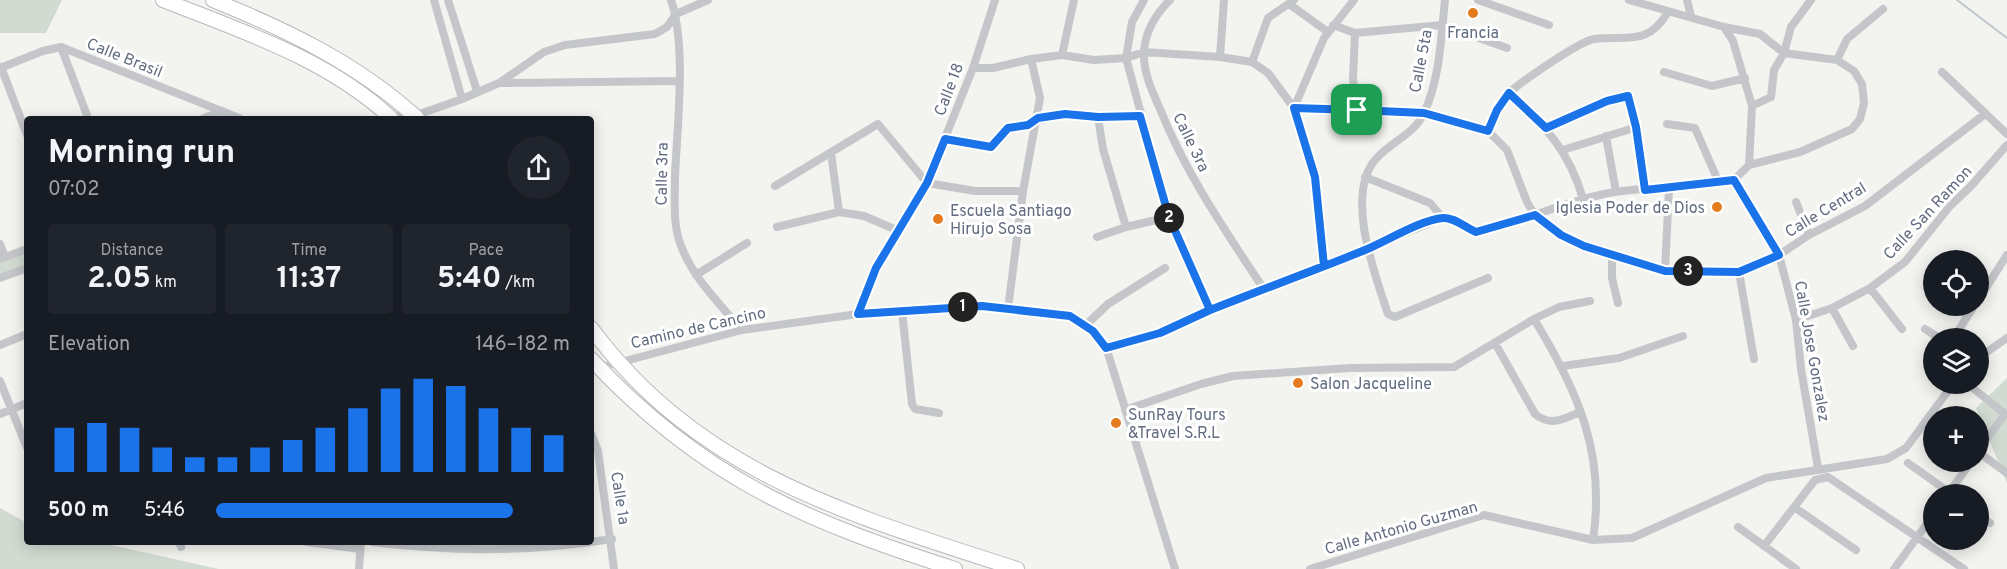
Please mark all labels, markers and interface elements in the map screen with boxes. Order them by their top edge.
marker: Francia [1466,6,1480,20]
place label: Francia [1447,24,1499,44]
street label: Calle 5ta [1406,28,1438,95]
street label: Calle Brasil [83,35,165,83]
street label: Calle 18 [931,60,969,119]
pin [1331,84,1382,135]
icon: arrive [1340,93,1373,126]
street label: Calle 3ra [1167,110,1213,176]
text: Morning run [48,133,235,175]
button: share [507,136,570,199]
street label: Calle 3ra [652,142,674,206]
street label: Calle San Ramon [1880,162,1977,265]
text: 07:02 [48,177,99,203]
street label: Calle Central [1782,179,1870,243]
place label: Iglesia Poder de Dios [1555,199,1705,219]
marker: Iglesia Poder de Dios [1710,200,1724,214]
place label: Escuela Santiago Hirujo Sosa [950,202,1072,240]
pin: 2 [1154,203,1184,233]
text: 2 [1164,208,1174,228]
marker: Escuela Santiago Hirujo Sosa [931,212,945,226]
text: Distance [101,241,163,261]
text: Time [291,241,327,261]
text: Pace [468,241,504,261]
map controls [1923,250,1989,550]
button: locate [1923,250,1989,316]
pin: 3 [1673,256,1703,286]
text: 2.05 [87,261,151,298]
text: 11:37 [277,261,341,298]
text: 5:40 [437,261,502,298]
text: 3 [1683,261,1693,281]
text: km [151,273,177,293]
text: /km [502,273,535,293]
street label: Calle Jose Gonzalez [1789,279,1833,423]
pin: 1 [948,292,978,322]
text: 1 [960,297,966,317]
street label: Camino de Cancino [629,304,768,354]
button: layers [1923,328,1989,394]
text: Elevation [48,332,130,358]
text: 146–182 m [475,332,570,358]
place label: Salon Jacqueline [1310,375,1432,395]
marker: Salon Jacqueline [1291,376,1305,390]
place label: SunRay Tours &Travel S.R.L [1128,406,1226,444]
button: + [1923,406,1989,472]
marker: SunRay Tours &Travel S.R.L [1109,416,1123,430]
street label: Calle 1a [605,470,633,526]
button: − [1923,484,1989,550]
street label: Calle Antonio Guzman [1323,497,1480,560]
text: 500 m [48,498,109,524]
text: 5:46 [144,498,185,524]

